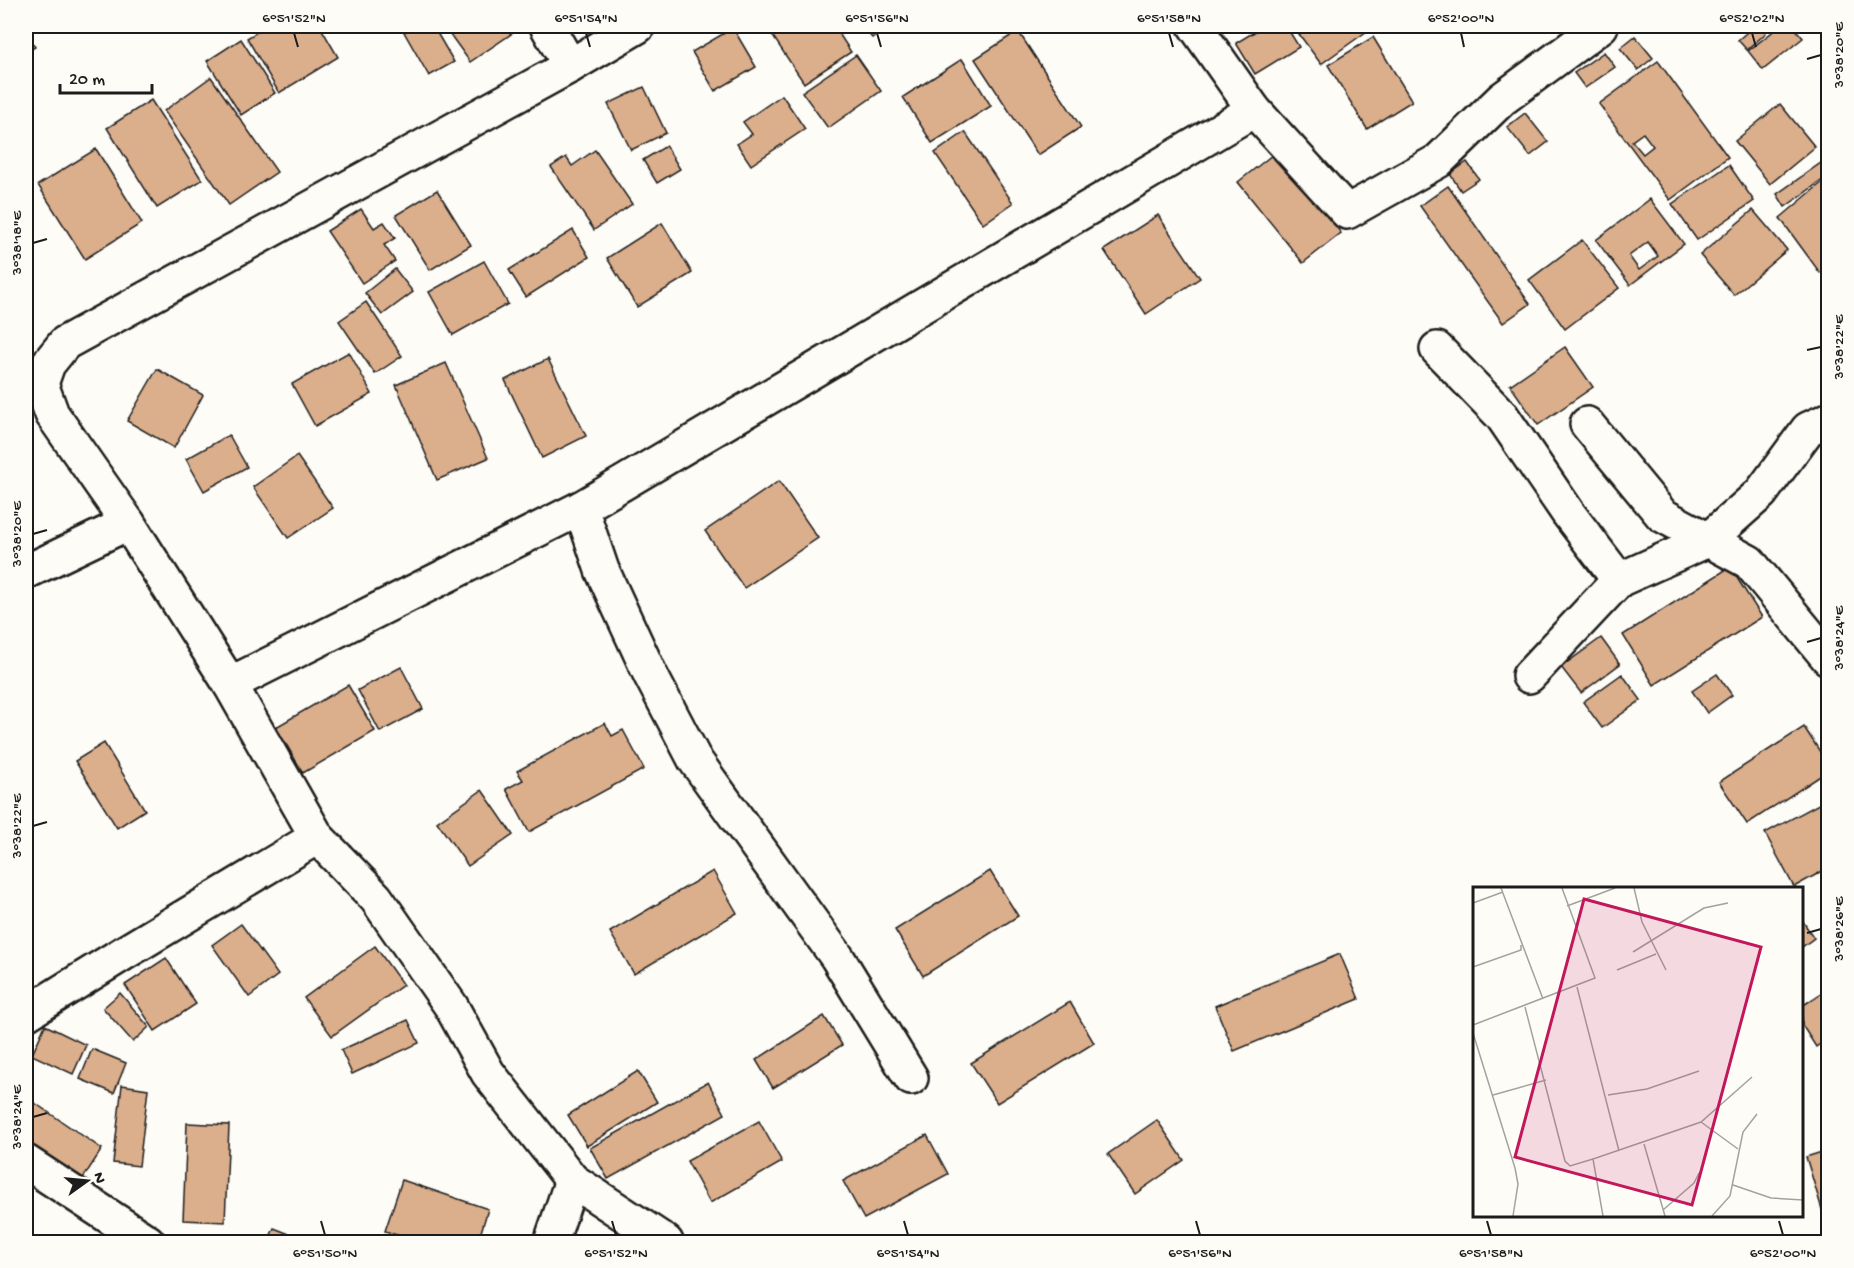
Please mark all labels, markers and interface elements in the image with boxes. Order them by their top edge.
text: 6°51'52"N [262,10,326,28]
text: 6°51'54"N [554,10,618,28]
text: 6°51'56"N [845,10,909,28]
text: 6°51'58"N [1137,10,1201,28]
text: 6°52'00"N [1428,10,1494,28]
text: 6°52'02"N [1719,10,1785,28]
text: 3°38'20"E [1831,21,1849,89]
scale bar [60,57,152,95]
text: 20 m [69,70,105,91]
text: 3°38'18"E [9,210,27,276]
text: 3°38'22"E [1831,314,1849,380]
text: 3°38'20"E [9,500,27,568]
text: 3°38'24"E [1831,605,1849,671]
text: 3°38'22"E [9,793,27,859]
inset map [1473,887,1803,1217]
text: 3°38'26"E [1831,896,1849,962]
text: 3°38'24"E [9,1084,27,1150]
north arrow [57,1151,117,1211]
text: N [88,1171,109,1186]
text: 6°51'50"N [293,1245,357,1263]
text: 6°51'52"N [584,1245,648,1263]
text: 6°51'54"N [876,1245,940,1263]
text: 6°51'56"N [1168,1245,1232,1263]
text: 6°51'58"N [1459,1245,1523,1263]
text: 6°52'00"N [1750,1245,1816,1263]

